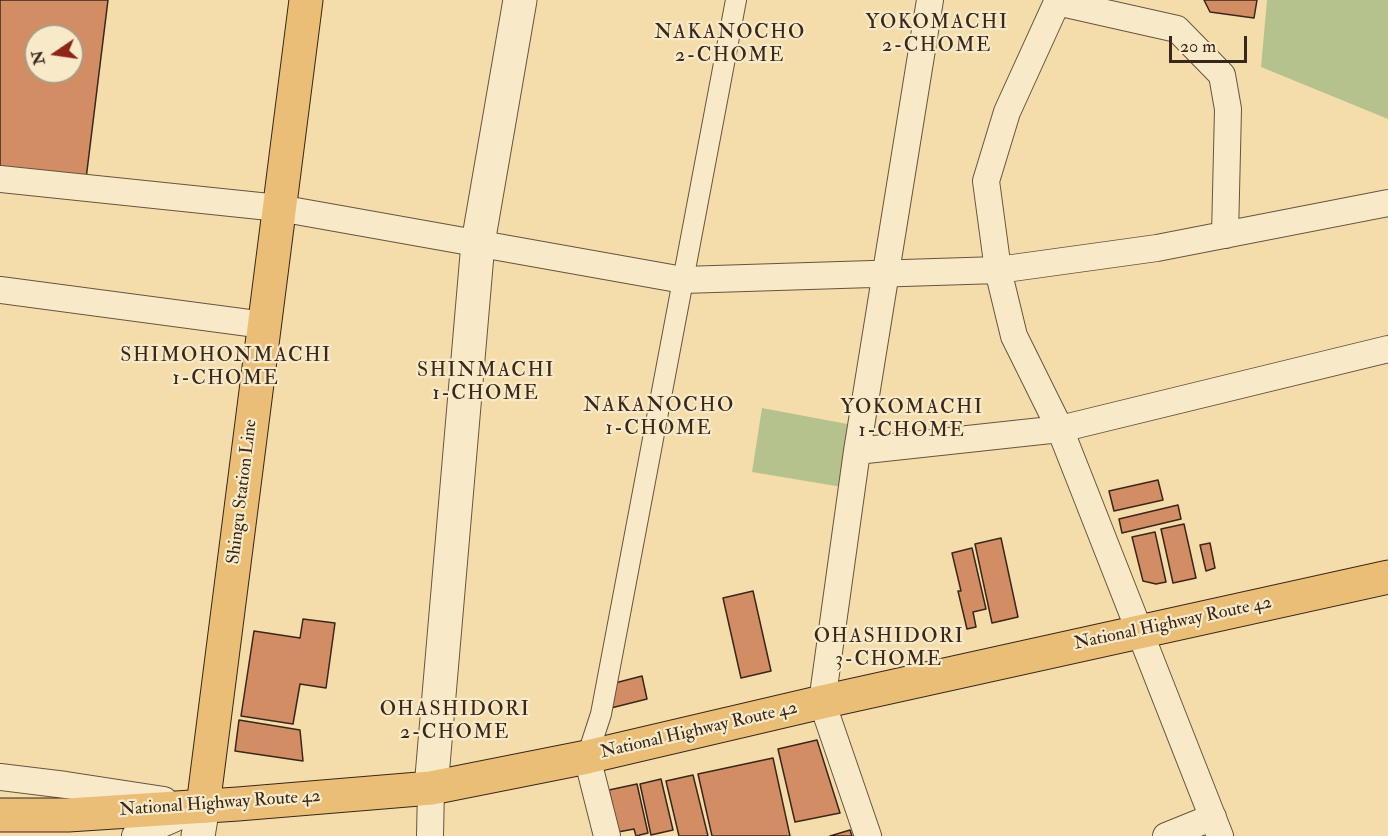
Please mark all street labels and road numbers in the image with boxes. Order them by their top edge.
street label: Shingu Station Line [223,418,263,566]
street label: National Highway Route 42 [1072,592,1274,656]
street label: National Highway Route 42 [598,698,800,764]
street label: National Highway Route 42 [119,786,321,822]

